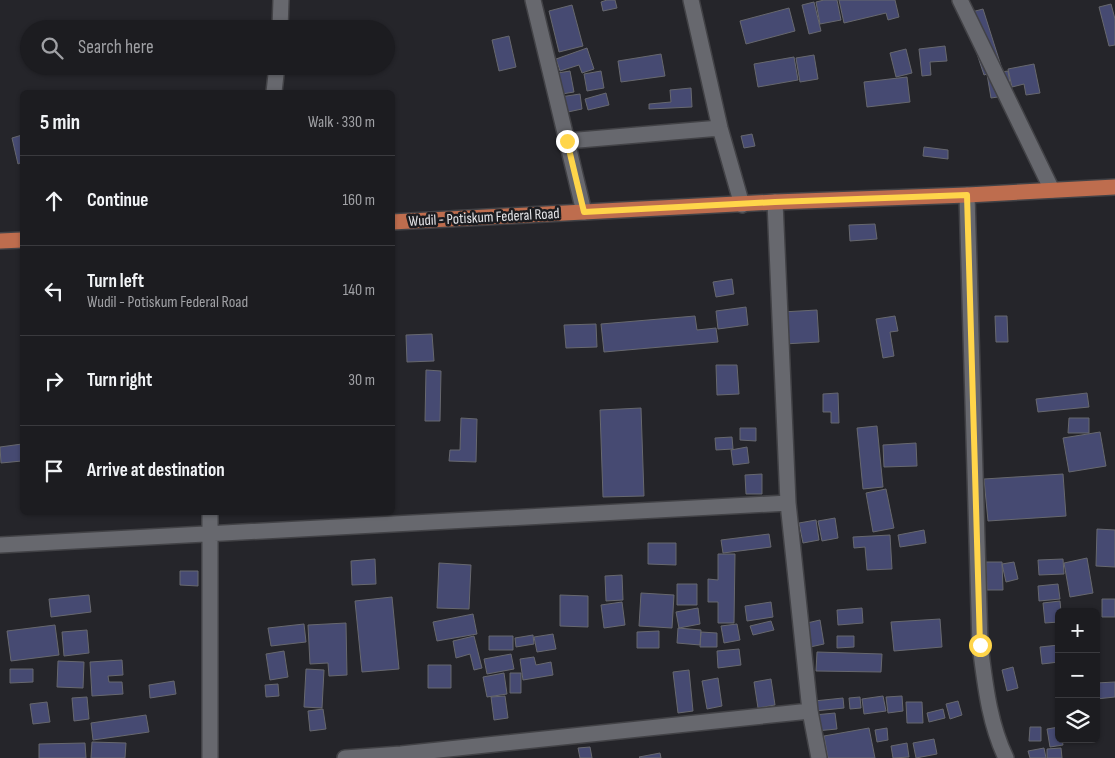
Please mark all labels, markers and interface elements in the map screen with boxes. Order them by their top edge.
search box [20,20,395,75]
icon: search [38,34,66,62]
text: Search here [78,36,154,59]
text: 5 min [40,110,80,135]
text: Walk · 330 m [308,113,375,132]
route end [556,130,579,153]
icon: ahead [40,187,68,215]
text: Continue [87,189,148,212]
text: 160 m [342,191,375,210]
street label: Wudil - Potiskum Federal Road [408,204,560,231]
text: Turn left [87,270,144,293]
icon: left [40,277,68,305]
text: 140 m [343,281,375,300]
text: Wudil - Potiskum Federal Road [87,293,248,312]
icon: right [40,367,68,395]
text: Turn right [87,369,152,392]
text: 30 m [348,371,375,390]
icon: arrive [40,457,68,485]
text: Arrive at destination [87,459,225,482]
map controls [1055,608,1100,743]
button: + [1055,608,1100,653]
route start [969,634,992,657]
button: − [1055,653,1100,698]
button: layers [1055,698,1100,743]

